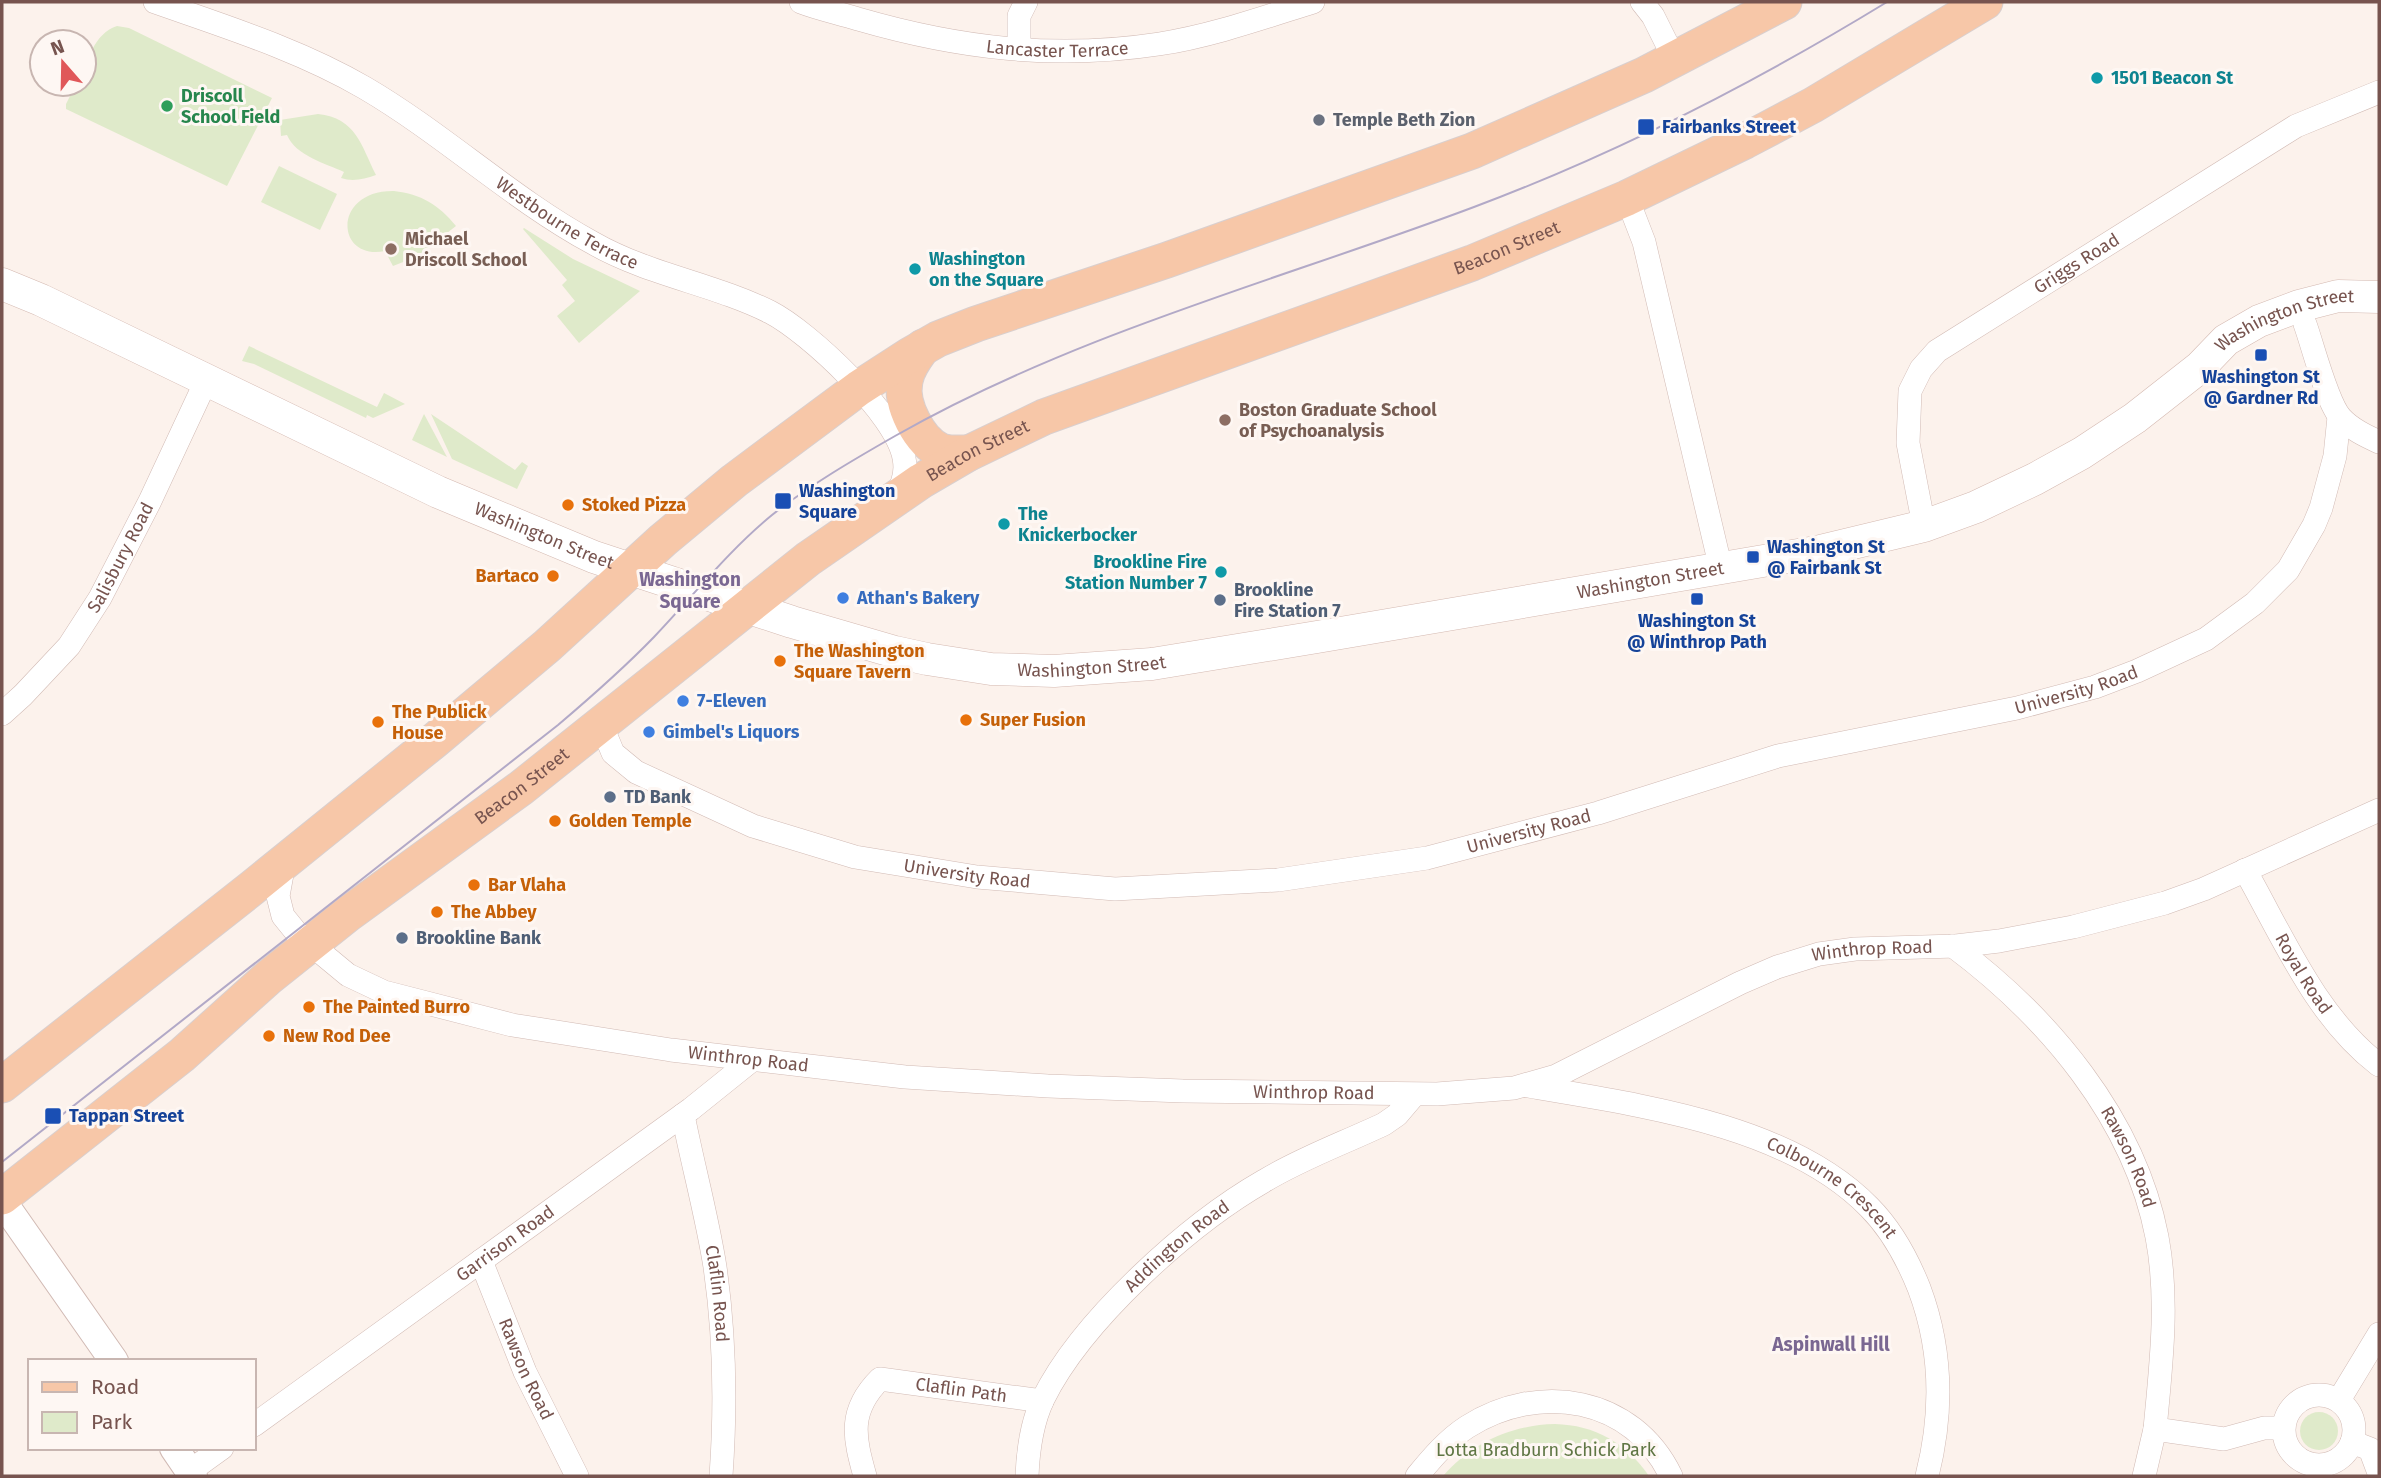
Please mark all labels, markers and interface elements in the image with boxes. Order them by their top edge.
north arrow [28,28,98,98]
text: N [47,35,67,60]
street label: Lancaster Terrace [985,35,1130,62]
place label: 1501 Beacon St [2111,67,2234,89]
marker: 1501 Beacon St [2089,70,2105,86]
place label: Driscoll School Field [181,85,280,128]
marker: Driscoll School Field [159,98,175,114]
place label: Temple Beth Zion [1333,109,1476,131]
marker: Temple Beth Zion [1311,112,1327,128]
place label: Fairbanks Street [1662,116,1797,138]
marker: Fairbanks Street [1636,117,1656,137]
street label: Westbourne Terrace [492,172,642,274]
street label: Beacon Street [1450,216,1564,280]
place label: Michael Driscoll School [405,228,528,271]
street label: Griggs Road [2030,229,2123,299]
marker: Michael Driscoll School [383,241,399,257]
place label: Washington on the Square [929,248,1044,291]
marker: Washington on the Square [907,261,923,277]
street label: Washington Street [2210,285,2355,356]
marker: Washington St @ Gardner Rd [2253,347,2269,363]
place label: Washington St @ Gardner Rd [2202,366,2321,409]
place label: Boston Graduate School of Psychoanalysis [1239,399,1437,442]
marker: Boston Graduate School of Psychoanalysis [1217,412,1233,428]
street label: Beacon Street [922,415,1033,487]
place label: Washington Square [799,480,895,523]
marker: Washington Square [773,491,793,511]
place label: Stoked Pizza [582,494,686,516]
street label: Washington Street [471,497,617,574]
marker: Stoked Pizza [560,497,576,513]
street label: Salisbury Road [82,499,158,617]
place label: The Knickerbocker [1018,503,1138,546]
marker: The Knickerbocker [996,516,1012,532]
place label: Washington St @ Fairbank St [1767,536,1886,579]
marker: Washington St @ Fairbank St [1745,549,1761,565]
place label: Brookline Fire Station Number 7 [1065,551,1208,594]
street label: Washington Street [1575,557,1726,604]
marker: Brookline Fire Station Number 7 [1213,564,1229,580]
place label: Bartaco [475,565,539,587]
marker: Bartaco [545,568,561,584]
district label: Washington Square [639,568,741,613]
place label: Brookline Fire Station 7 [1234,579,1341,622]
place label: Athan's Bakery [856,587,980,609]
marker: Athan's Bakery [835,590,851,606]
marker: Washington St @ Winthrop Path [1689,591,1705,607]
marker: Brookline Fire Station 7 [1212,592,1228,608]
place label: Washington St @ Winthrop Path [1627,610,1767,653]
place label: The Washington Square Tavern [794,640,925,683]
street label: Washington Street [1017,651,1168,682]
marker: The Washington Square Tavern [772,653,788,669]
street label: University Road [2012,661,2141,719]
place label: 7-Eleven [697,690,767,712]
marker: 7-Eleven [675,693,691,709]
place label: The Publick House [392,701,488,744]
place label: Super Fusion [980,709,1086,731]
marker: Super Fusion [958,712,974,728]
marker: The Publick House [370,714,386,730]
place label: Gimbel's Liquors [663,721,800,743]
marker: Gimbel's Liquors [641,724,657,740]
street label: Beacon Street [470,743,574,829]
place label: TD Bank [624,786,692,808]
marker: TD Bank [602,789,618,805]
street label: University Road [1464,804,1593,858]
place label: Golden Temple [569,810,692,832]
marker: Golden Temple [547,813,563,829]
street label: University Road [902,854,1031,893]
place label: Bar Vlaha [488,874,566,896]
marker: Bar Vlaha [466,877,482,893]
place label: The Abbey [451,901,537,923]
marker: The Abbey [429,904,445,920]
place label: Brookline Bank [416,927,542,949]
street label: Royal Road [2270,929,2337,1019]
marker: Brookline Bank [394,930,410,946]
street label: Winthrop Road [1810,936,1933,966]
place label: The Painted Burro [323,996,470,1018]
marker: The Painted Burro [301,999,317,1015]
place label: New Rod Dee [283,1025,391,1047]
marker: New Rod Dee [261,1028,277,1044]
street label: Winthrop Road [687,1041,810,1077]
street label: Winthrop Road [1253,1081,1375,1104]
street label: Rawson Road [2096,1102,2160,1210]
place label: Tappan Street [69,1105,185,1127]
marker: Tappan Street [43,1106,63,1126]
street label: Colbourne Crescent [1763,1132,1902,1243]
street label: Addington Road [1120,1196,1234,1296]
street label: Garrison Road [452,1200,559,1286]
street label: Claflin Road [700,1243,733,1343]
street label: Rawson Road [494,1315,558,1424]
district label: Aspinwall Hill [1771,1333,1890,1356]
legend [28,1359,256,1450]
street label: Claflin Path [914,1373,1009,1407]
text: Road [91,1374,139,1400]
text: Park [91,1409,133,1435]
park label: Lotta Bradburn Schick Park [1436,1439,1657,1461]

